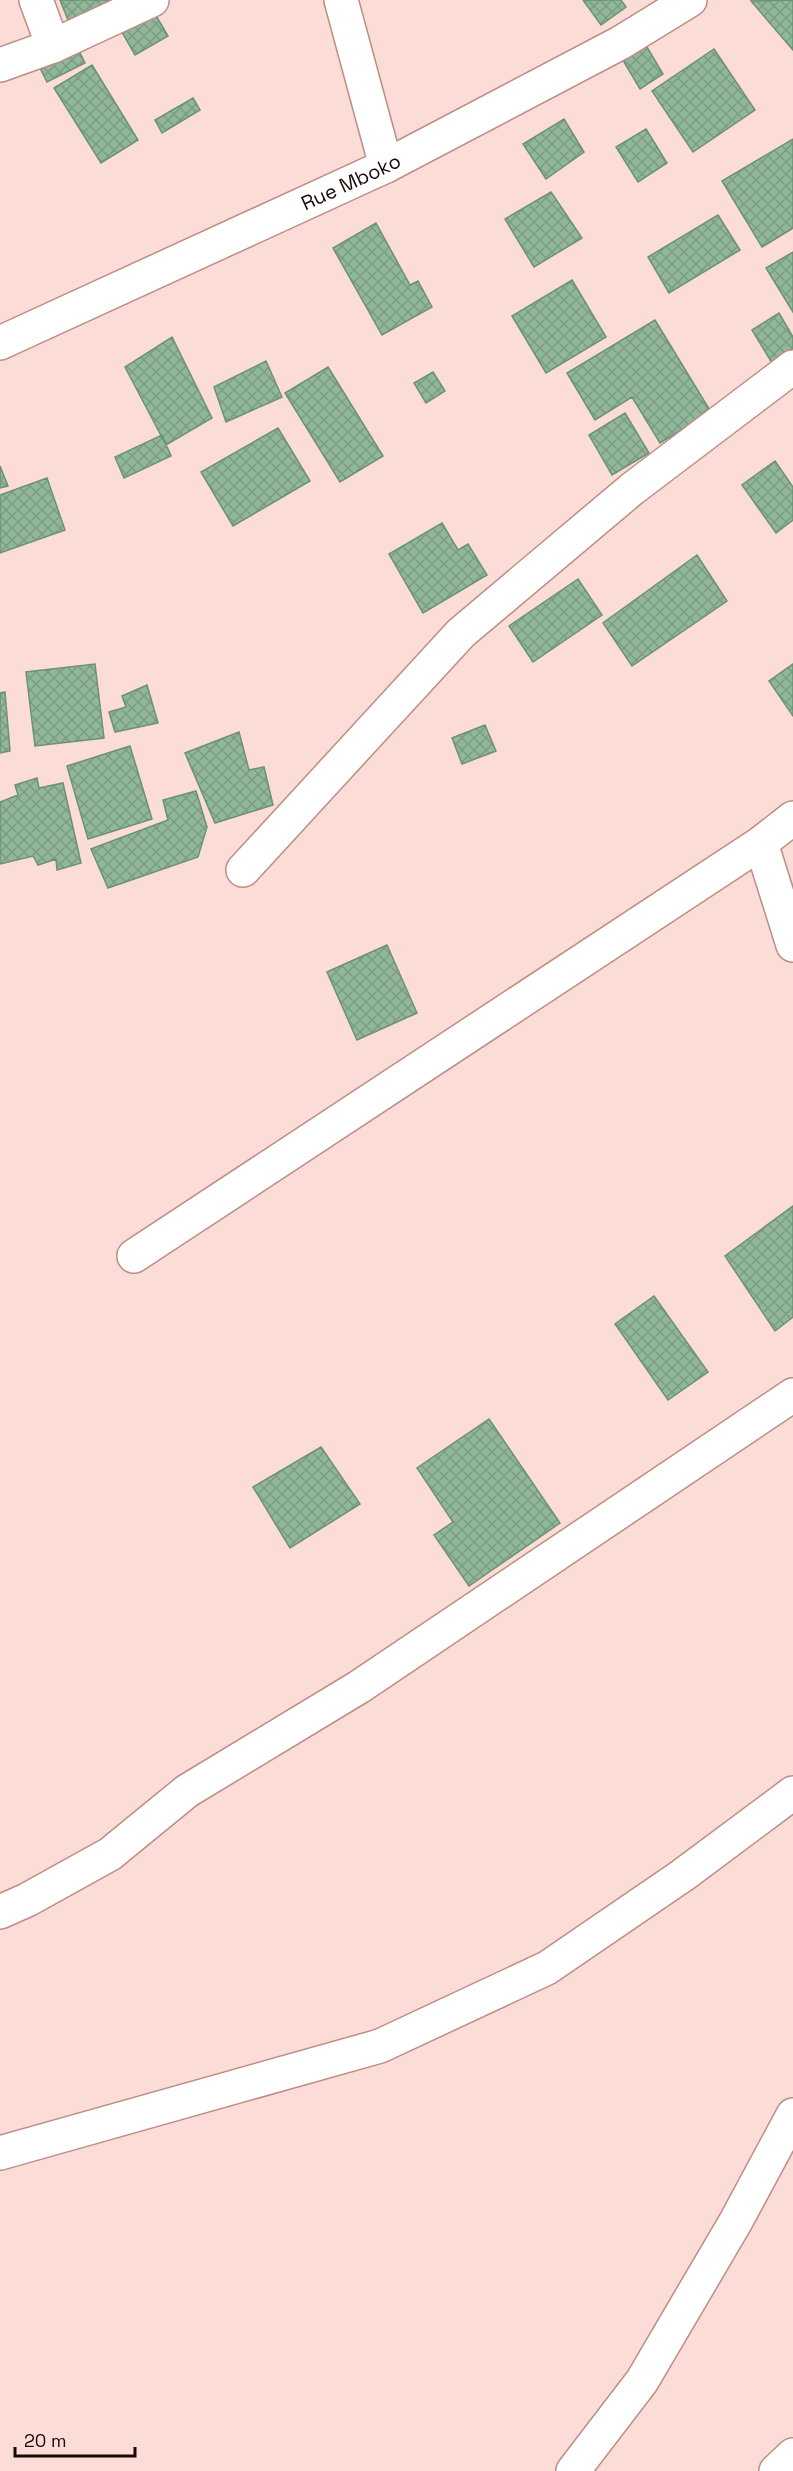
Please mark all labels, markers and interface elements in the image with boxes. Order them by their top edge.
street label: Rue Mboko [297,148,405,216]
scale bar [15,2420,135,2458]
text: 20 m [24,2429,67,2452]

